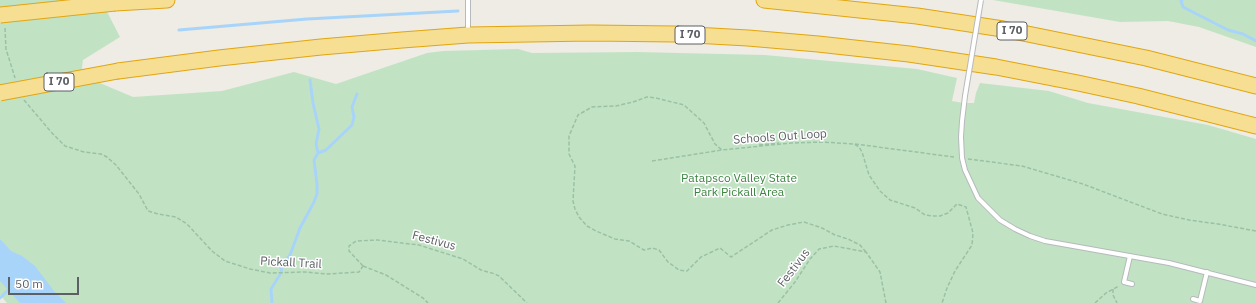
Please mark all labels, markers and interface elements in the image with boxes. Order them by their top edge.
road number: I 70 [997,22,1027,40]
road number: I 70 [675,26,705,44]
road number: I 70 [44,73,74,91]
street label: Schools Out Loop [733,127,827,147]
park label: Patapsco Valley State Park Pickall Area [681,172,797,200]
street label: Festivus [411,228,457,254]
street label: Festivus [775,246,813,290]
street label: Pickall Trail [260,254,322,272]
scale bar [10,269,81,295]
text: 50 m [15,276,43,291]

